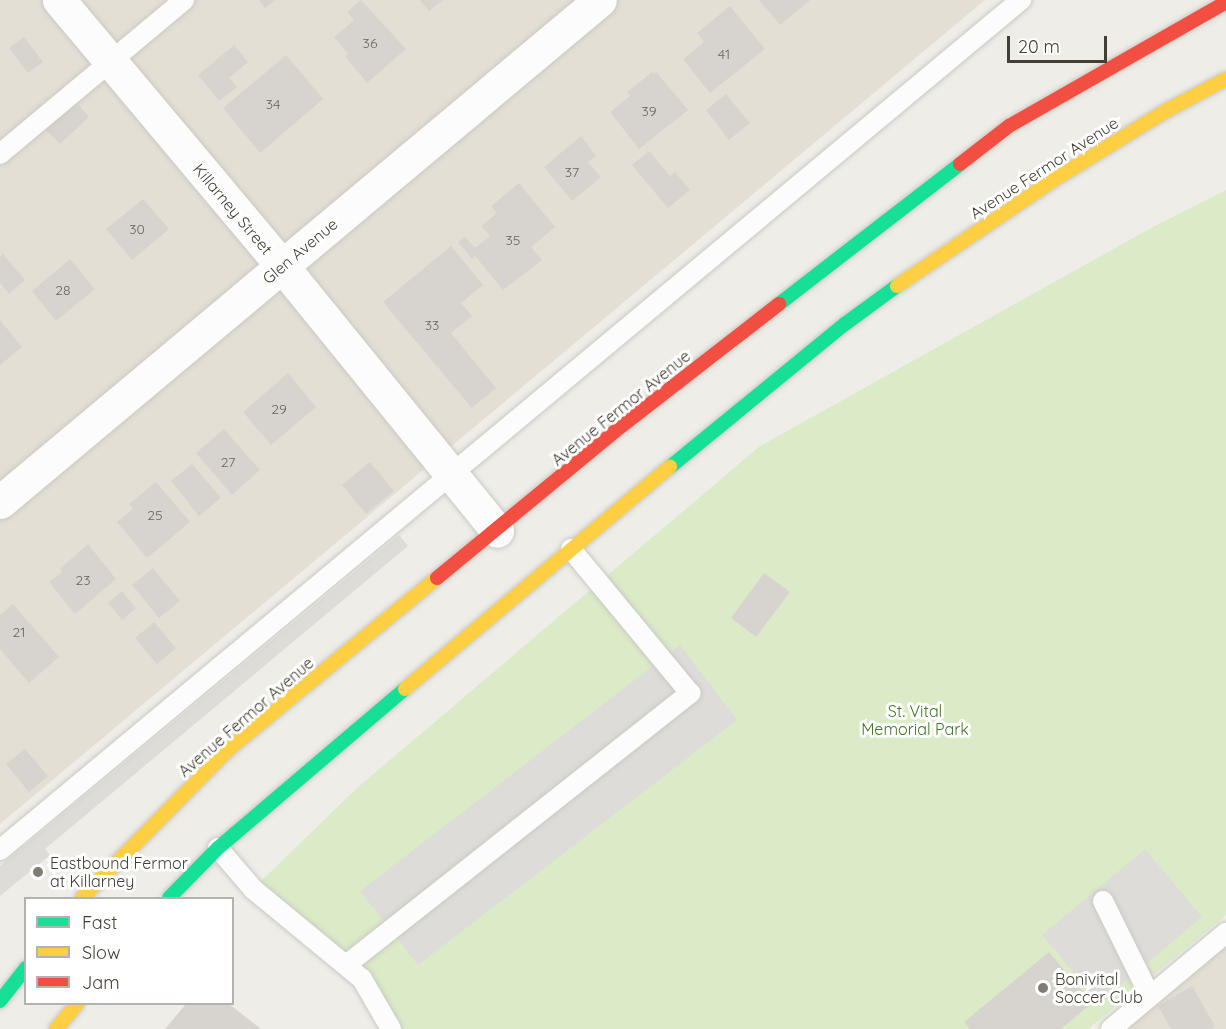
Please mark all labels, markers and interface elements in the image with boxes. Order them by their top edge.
scale bar [1010,24,1110,62]
house number: 36 [363,35,377,51]
text: 20 m [1018,35,1060,58]
house number: 41 [718,46,730,62]
house number: 34 [266,96,280,112]
house number: 39 [641,103,657,119]
street label: Avenue Fermor Avenue [966,113,1122,223]
street label: Killarney Street [189,160,277,258]
house number: 37 [565,164,579,180]
street label: Glen Avenue [259,214,341,288]
house number: 30 [129,221,145,237]
house number: 35 [506,232,520,248]
house number: 28 [55,282,71,298]
house number: 33 [425,317,439,333]
street label: Avenue Fermor Avenue [548,346,694,470]
house number: 29 [271,401,287,417]
house number: 27 [221,454,235,470]
house number: 25 [147,507,163,523]
house number: 23 [75,572,91,588]
house number: 21 [13,624,25,640]
street label: Avenue Fermor Avenue [175,653,317,781]
park label: St. Vital Memorial Park [861,701,969,739]
place label: Eastbound Fermor at Killarney [50,853,188,891]
marker: Eastbound Fermor at Killarney [31,865,45,879]
legend [24,897,234,1005]
text: Fast [82,911,117,934]
text: Slow [82,941,120,964]
place label: Bonivital Soccer Club [1055,969,1143,1007]
text: Jam [82,971,120,994]
marker: Bonivital Soccer Club [1036,981,1050,995]

